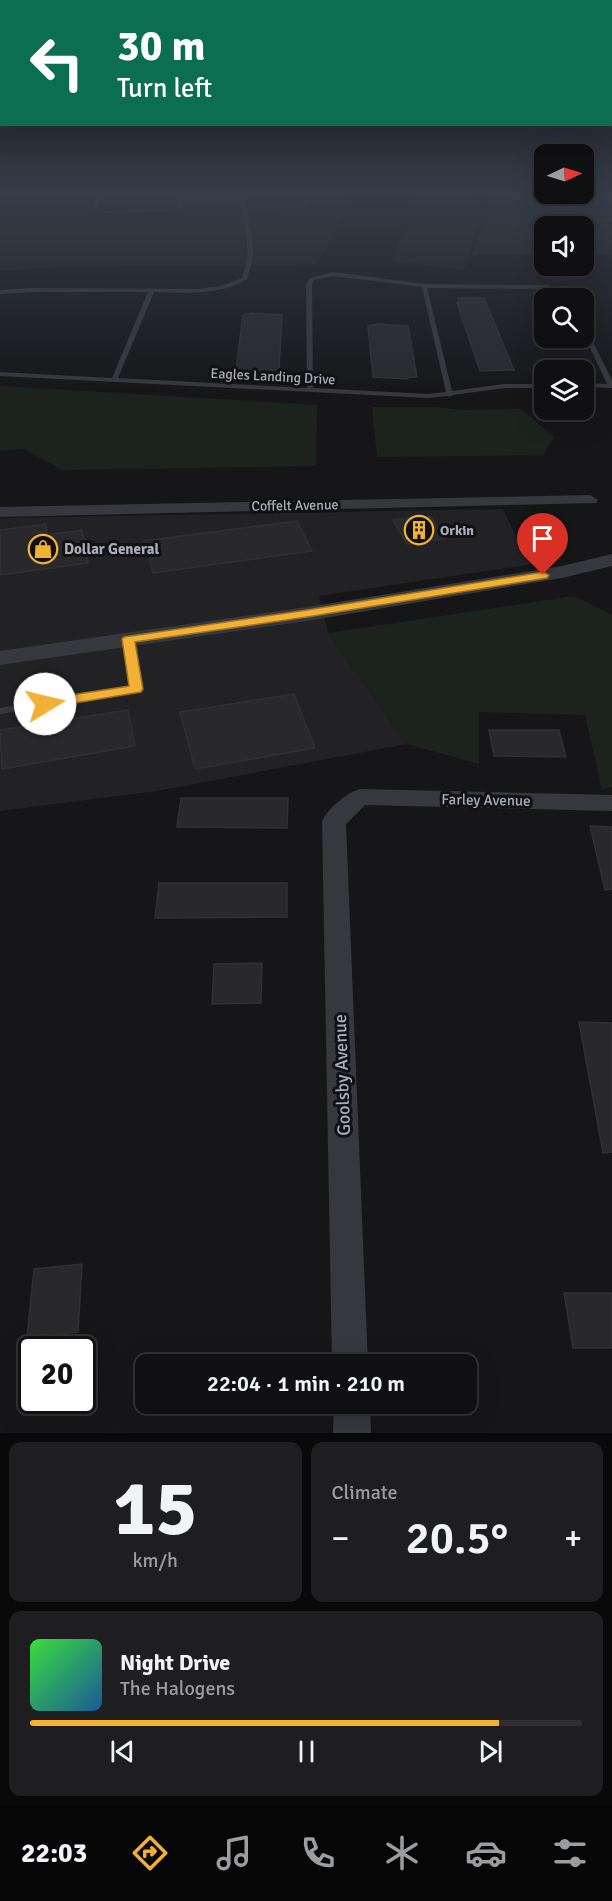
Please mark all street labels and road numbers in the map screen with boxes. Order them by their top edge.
street label: Eagles Landing Drive [210,365,336,388]
street label: Coffelt Avenue [251,496,339,515]
street label: Farley Avenue [441,790,531,810]
street label: Goolsby Avenue [329,1014,355,1136]

